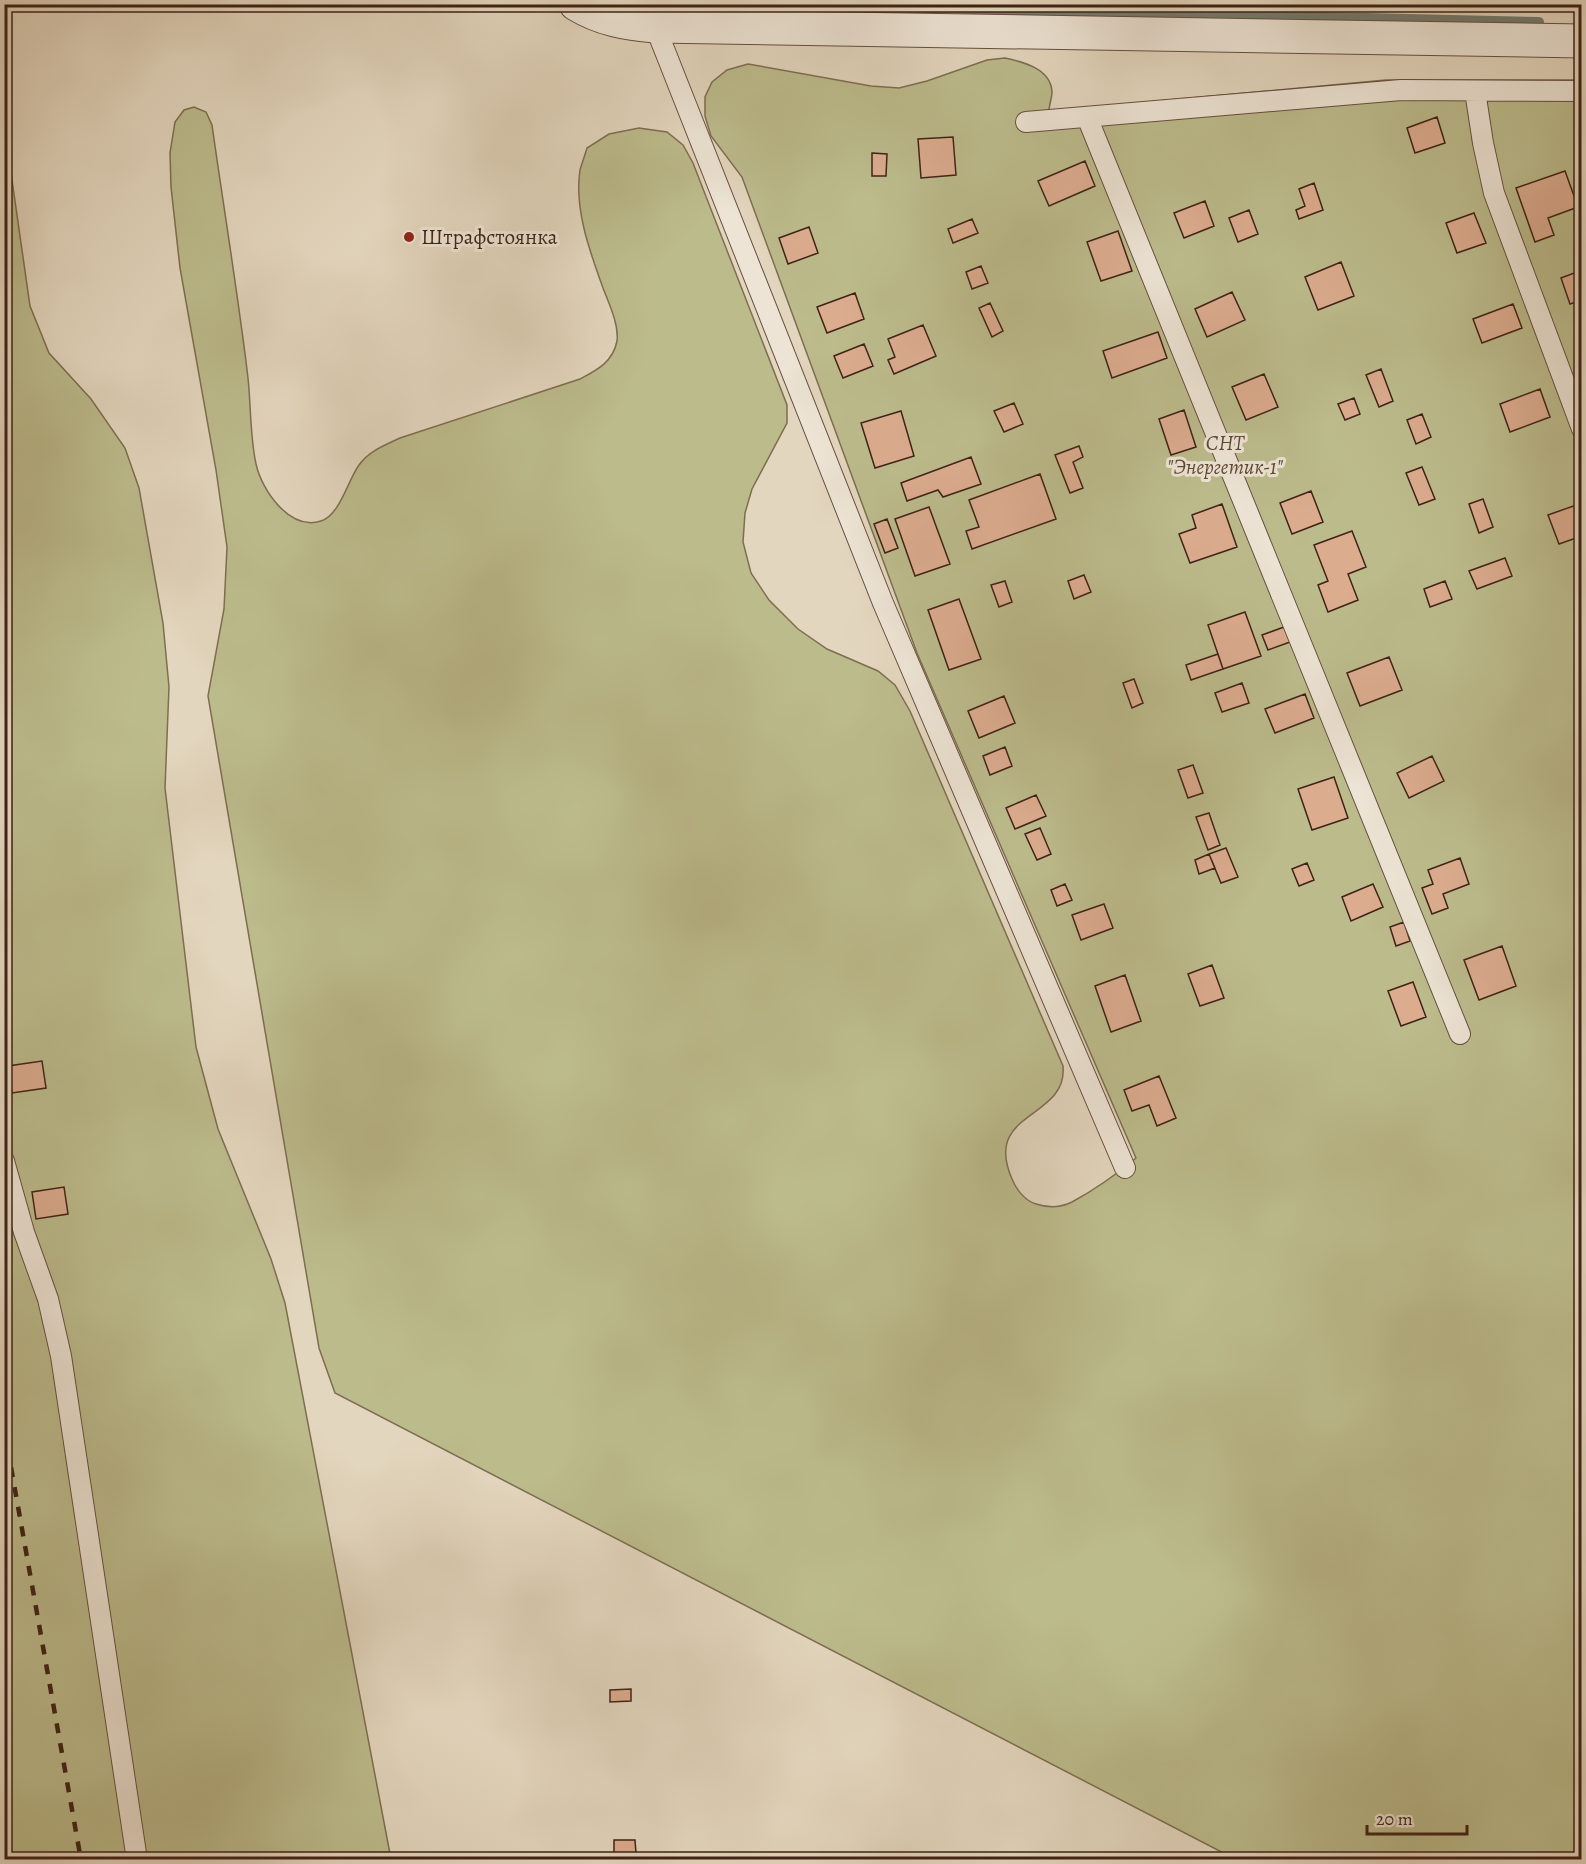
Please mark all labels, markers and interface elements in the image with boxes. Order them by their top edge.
place label: Штрафстоянка [421,223,558,251]
marker: Штрафстоянка [402,230,416,244]
park label: СНТ "Энергетик-1" [1167,429,1284,481]
scale bar [1367,1798,1468,1836]
text: 20 m [1376,1807,1413,1831]

